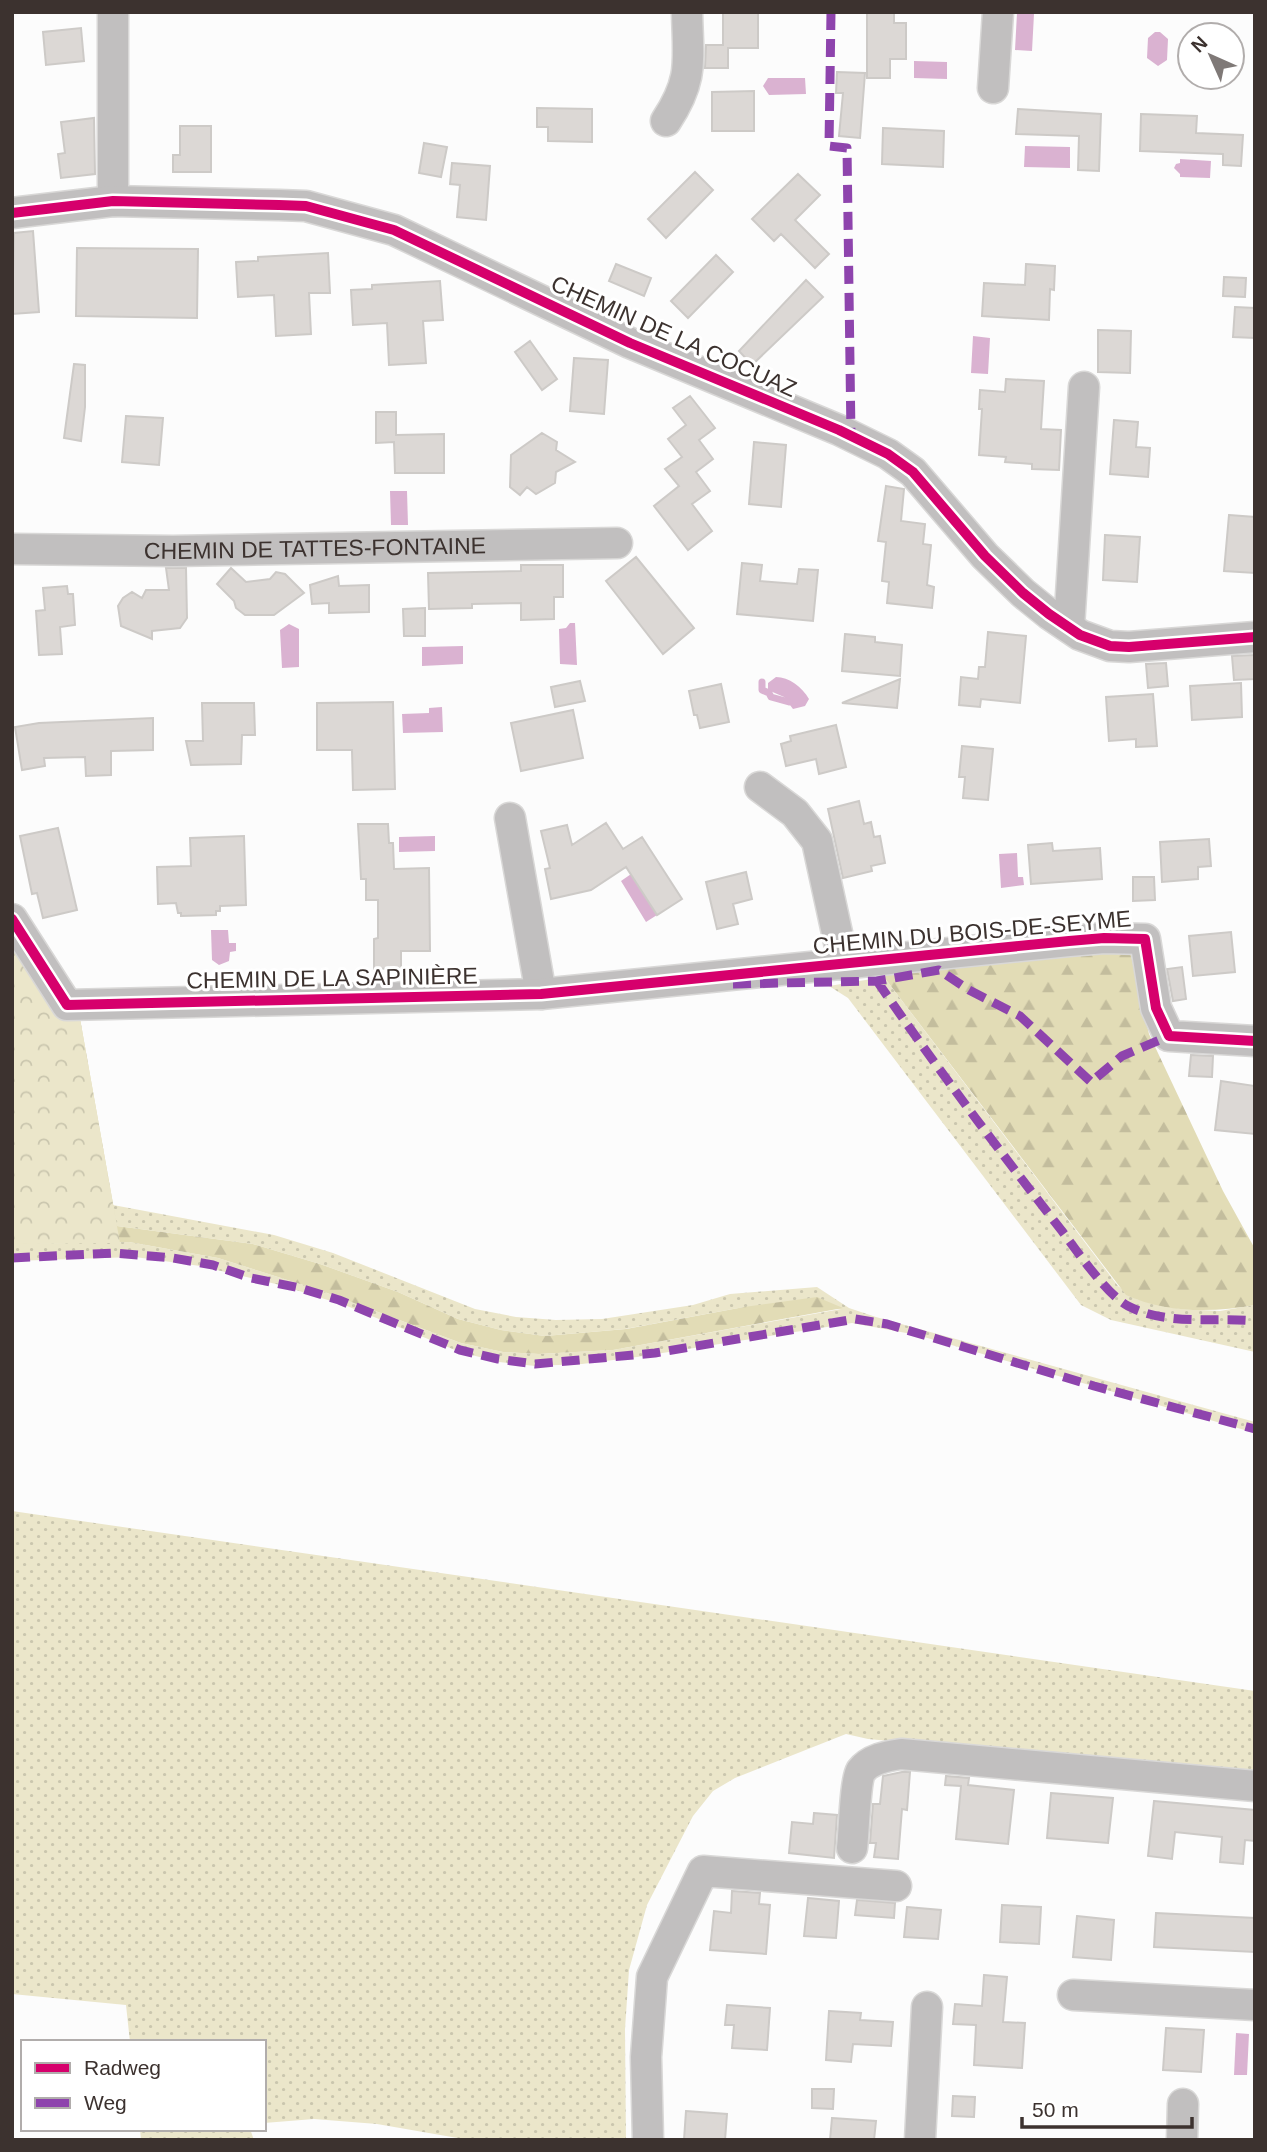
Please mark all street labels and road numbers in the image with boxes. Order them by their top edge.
street label: CHEMIN DE LA COCUAZ [547,270,801,402]
street label: CHEMIN DE TATTES-FONTAINE [144,532,486,564]
street label: CHEMIN DU BOIS-DE-SEYME [812,905,1132,959]
street label: CHEMIN DE LA SAPINIÈRE [186,962,478,994]

